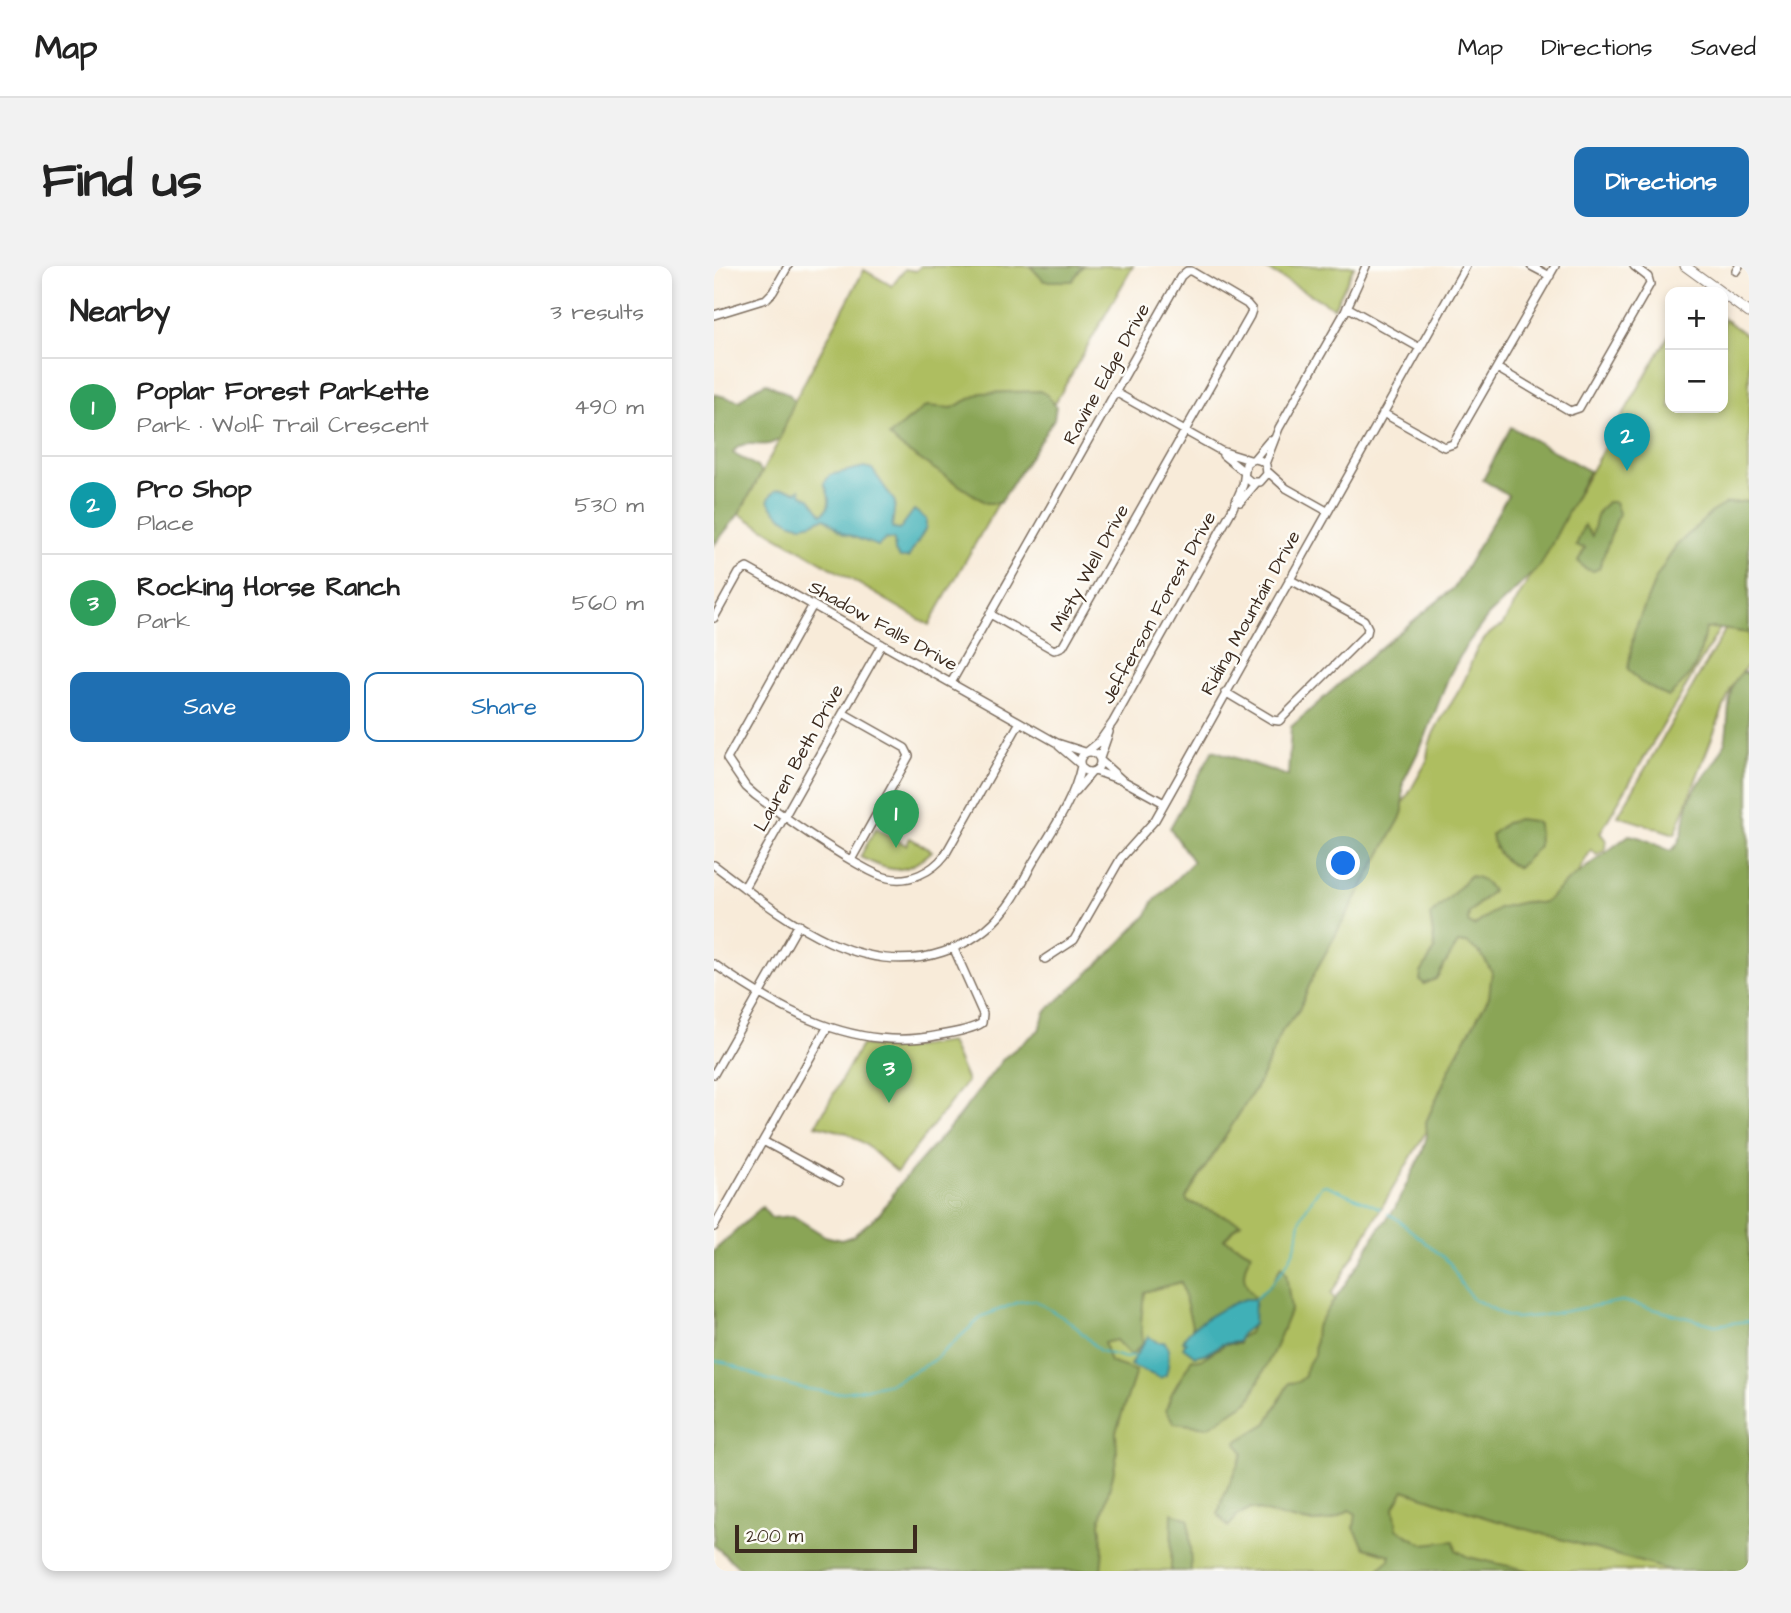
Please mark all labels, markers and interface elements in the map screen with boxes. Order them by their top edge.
text: Map [35,25,97,71]
text: Map [1458,31,1503,65]
text: Directions [1541,31,1653,65]
text: Saved [1691,31,1756,65]
button: Directions [1574,147,1749,217]
text: Find us [42,148,202,216]
map controls [1665,287,1728,413]
button: + [1665,287,1728,350]
text: Nearby [70,291,170,333]
text: 3 results [550,296,644,328]
street label: Ravine Edge Drive [1057,298,1158,450]
button: − [1665,350,1728,413]
text: Poplar Forest Parkette [137,373,429,409]
text: 1 [92,391,94,423]
text: 490 m [574,391,644,423]
text: Park · Wolf Trail Crescent [137,409,429,441]
pin: 2 [1604,413,1650,471]
text: Pro Shop [137,471,252,507]
text: 2 [86,489,100,521]
text: 530 m [574,489,644,521]
street label: Misty Well Drive [1044,500,1137,637]
text: Place [137,507,194,539]
street label: Jefferson Forest Drive [1095,507,1223,709]
street label: Riding Mountain Drive [1194,526,1308,701]
text: Rocking Horse Ranch [137,569,400,605]
street label: Shadow Falls Drive [804,574,962,678]
text: 3 [87,587,99,619]
text: 560 m [572,587,644,619]
text: Park [137,605,190,637]
button: Save [70,672,350,742]
button: Share [364,672,644,742]
street label: Lauren Beth Drive [747,679,851,837]
pin: 1 [873,790,919,848]
your location [1326,846,1360,880]
pin: 3 [866,1045,912,1103]
scale bar [735,1522,917,1554]
text: 200 m [746,1523,803,1550]

